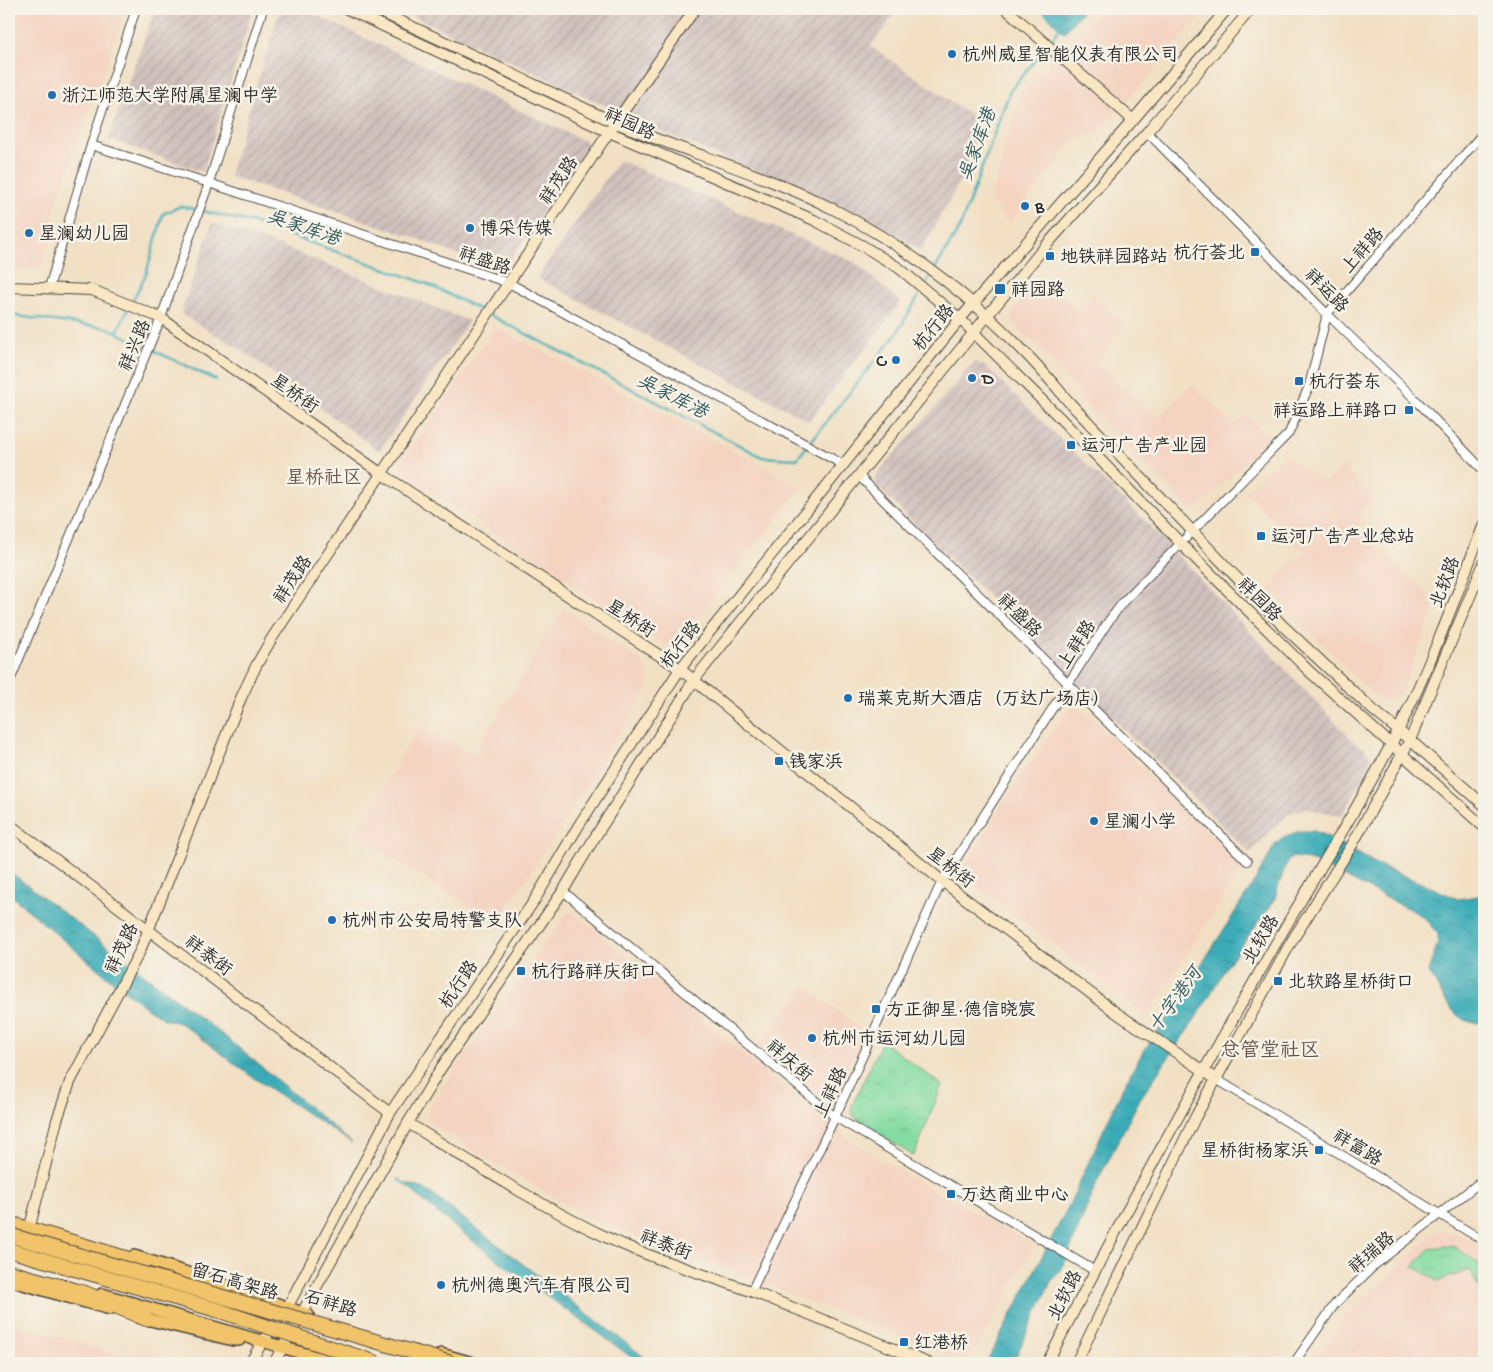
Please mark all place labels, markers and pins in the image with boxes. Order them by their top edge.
place label: 杭州威星智能仪表有限公司 [962,45,1178,67]
marker: 杭州威星智能仪表有限公司 [946,48,958,60]
place label: 浙江师范大学附属星澜中学 [62,86,278,108]
marker: 浙江师范大学附属星澜中学 [46,89,58,101]
place label: B [1034,198,1045,219]
marker: B [1019,200,1031,212]
place label: 博采传媒 [480,219,552,241]
marker: 博采传媒 [464,222,476,234]
place label: 星澜幼儿园 [39,224,129,246]
marker: 星澜幼儿园 [23,227,35,239]
place label: 杭行荟北 [1173,243,1245,265]
marker: 杭行荟北 [1249,246,1261,258]
place label: 地铁祥园路站 [1060,247,1168,269]
marker: 地铁祥园路站 [1044,250,1056,262]
place label: 祥园路 [1011,280,1065,302]
marker: 祥园路 [993,282,1007,296]
place label: C [876,352,887,373]
marker: C [890,354,902,366]
place label: D [981,370,994,391]
marker: D [966,372,978,384]
place label: 杭行荟东 [1309,372,1381,394]
marker: 杭行荟东 [1293,375,1305,387]
place label: 祥运路上祥路口 [1273,401,1399,423]
marker: 祥运路上祥路口 [1403,404,1415,416]
place label: 运河广告产业园 [1081,436,1207,458]
marker: 运河广告产业园 [1065,439,1077,451]
place label: 运河广告产业总站 [1271,527,1415,549]
marker: 运河广告产业总站 [1255,530,1267,542]
place label: 瑞莱克斯大酒店（万达广场店） [858,689,1110,711]
marker: 瑞莱克斯大酒店（万达广场店） [842,692,854,704]
place label: 钱家浜 [789,752,843,774]
marker: 钱家浜 [773,755,785,767]
place label: 星澜小学 [1104,812,1176,834]
marker: 星澜小学 [1088,815,1100,827]
place label: 杭州市公安局特警支队 [342,910,522,933]
marker: 杭州市公安局特警支队 [326,914,338,926]
place label: 杭行路祥庆街口 [531,962,657,984]
marker: 杭行路祥庆街口 [515,965,527,977]
place label: 北软路星桥街口 [1288,972,1414,994]
marker: 北软路星桥街口 [1272,975,1284,987]
place label: 方正御星·德信晓宸 [886,1000,1036,1022]
marker: 方正御星·德信晓宸 [870,1003,882,1015]
place label: 杭州市运河幼儿园 [822,1029,966,1051]
marker: 杭州市运河幼儿园 [806,1032,818,1044]
place label: 星桥街杨家浜 [1201,1141,1309,1163]
marker: 星桥街杨家浜 [1313,1144,1325,1156]
place label: 万达商业中心 [961,1185,1069,1207]
marker: 万达商业中心 [945,1188,957,1200]
place label: 杭州德奥汽车有限公司 [451,1276,631,1298]
marker: 杭州德奥汽车有限公司 [435,1279,447,1291]
place label: 红港桥 [914,1333,968,1355]
marker: 红港桥 [898,1336,910,1348]

